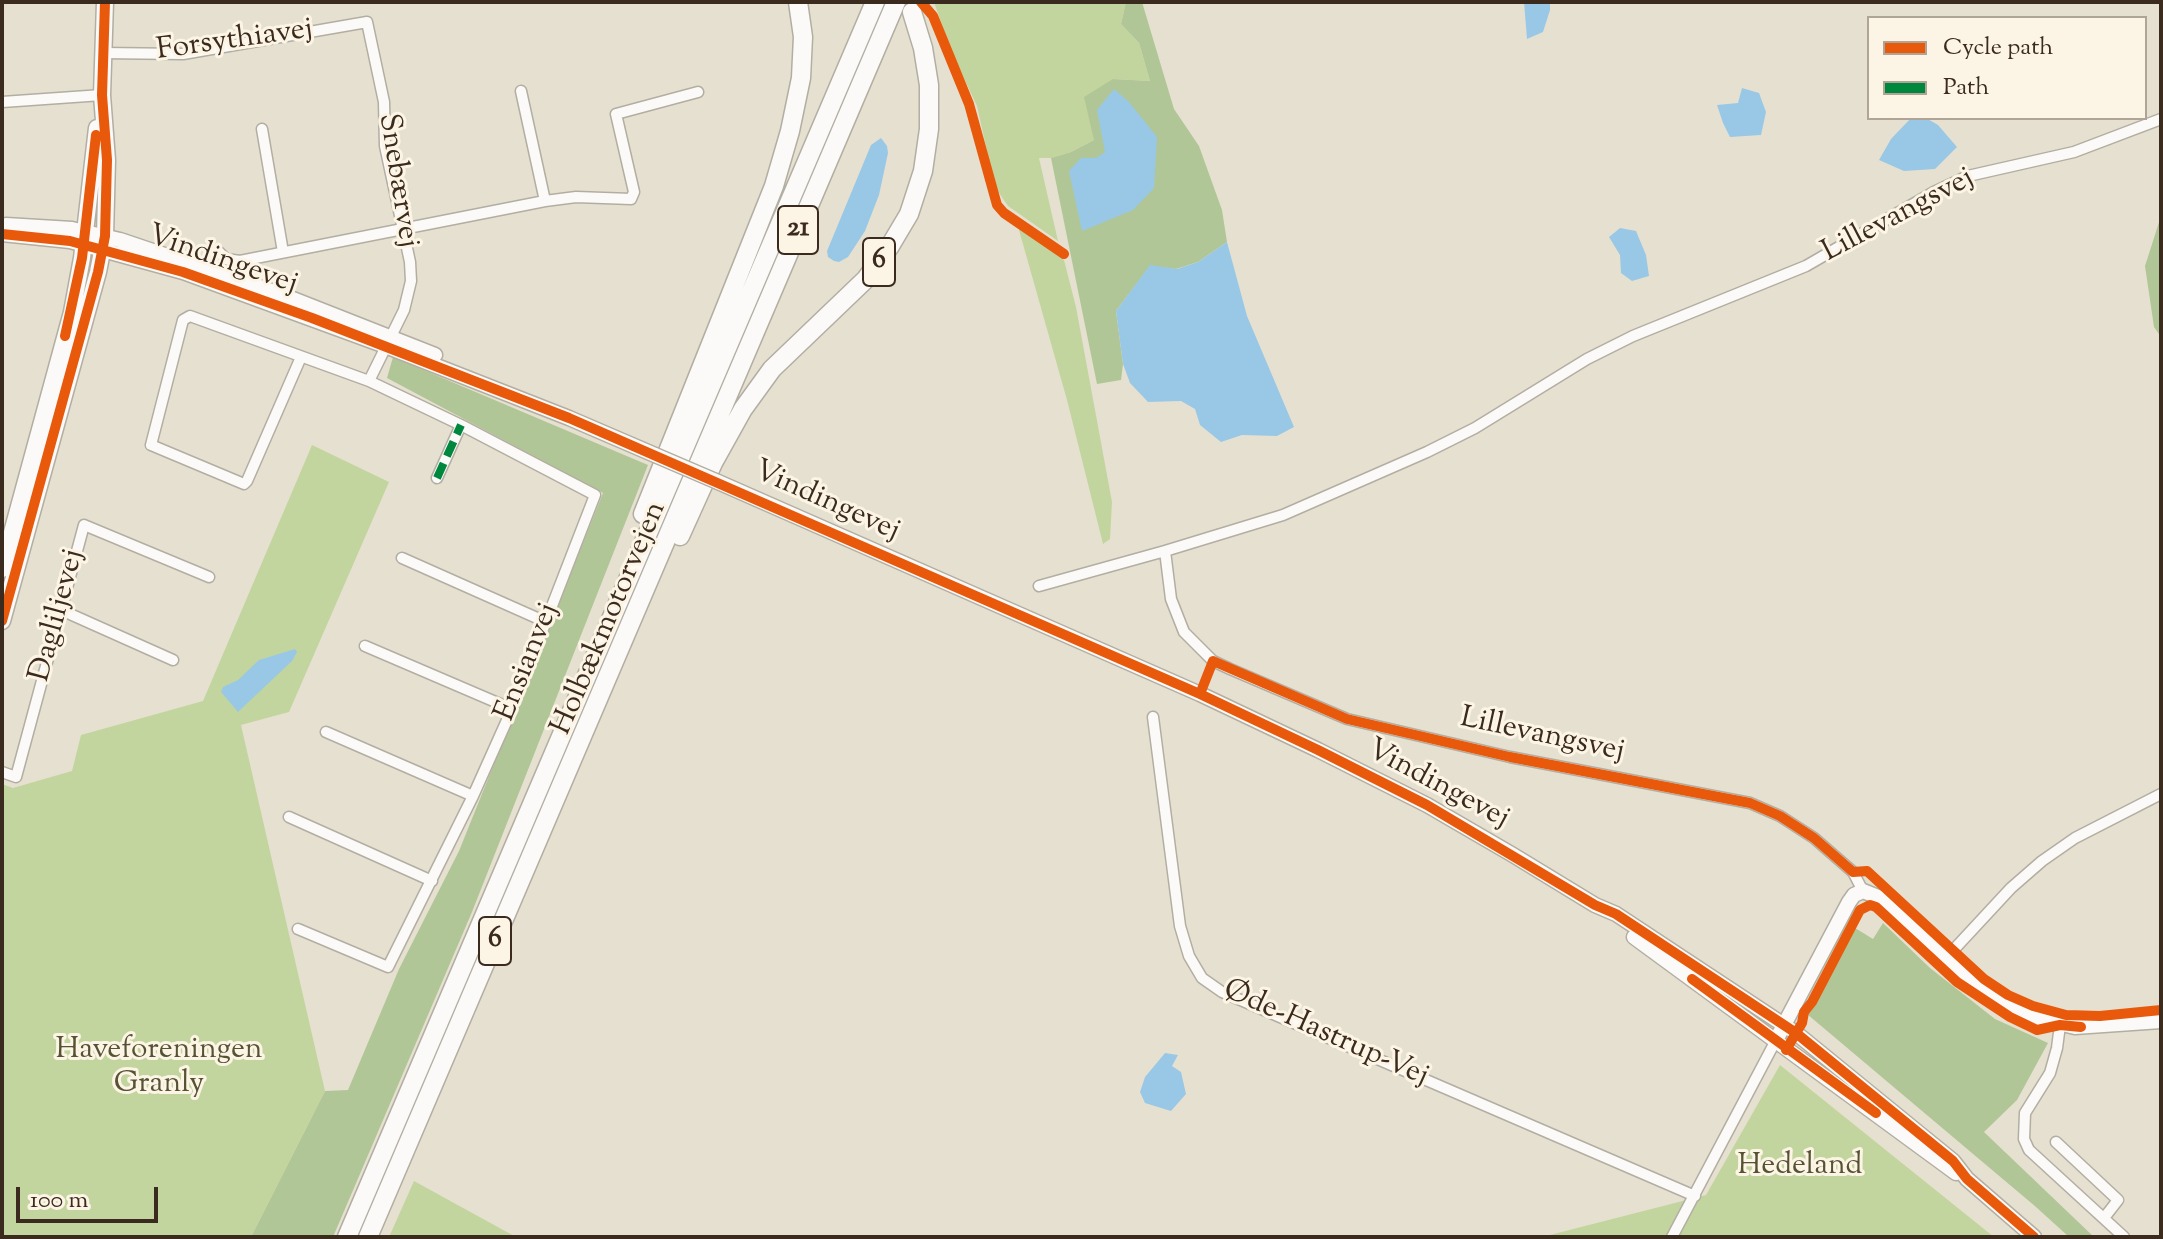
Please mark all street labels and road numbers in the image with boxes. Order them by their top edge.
street label: Forsythiavej [155,13,315,71]
street label: Snebærvej [368,111,424,251]
street label: Lillevangsvej [1817,162,1981,272]
road number: 21 [778,206,818,254]
street label: Vindingevej [142,220,302,304]
road number: 6 [863,238,895,286]
street label: Vindingevej [747,455,905,551]
street label: Holbækmotorvejen [546,497,676,741]
street label: Dagliljevej [24,546,94,686]
street label: Ensianvej [489,599,569,727]
street label: Lillevangsvej [1457,702,1627,772]
street label: Vindingevej [1360,733,1514,839]
road number: 6 [479,917,511,965]
street label: Øde-Hastrup-Vej [1217,974,1433,1096]

